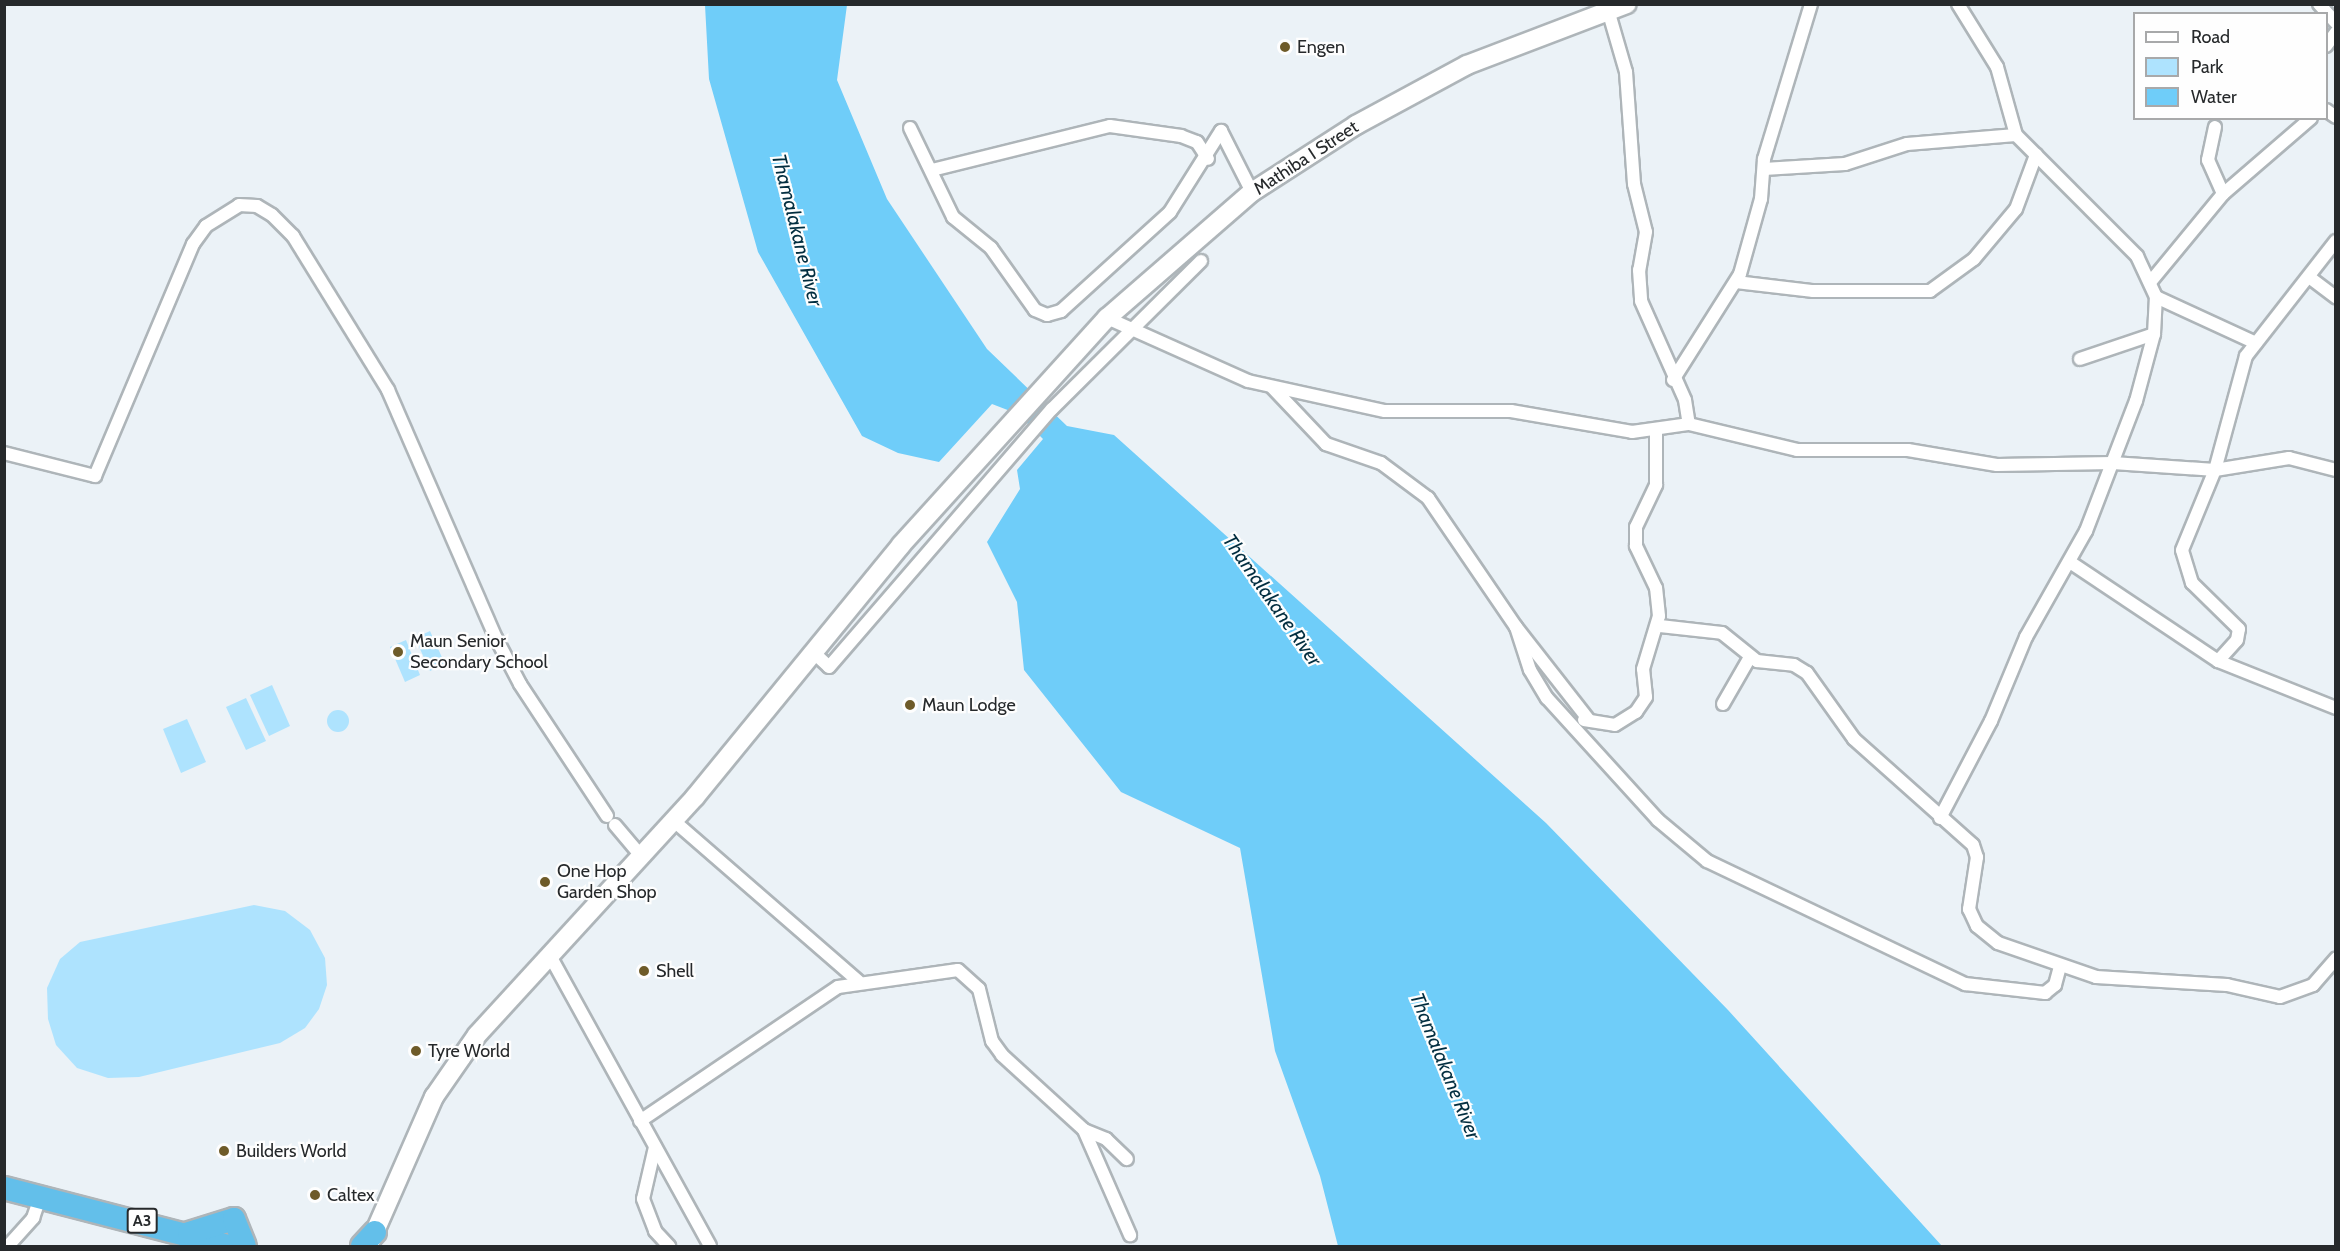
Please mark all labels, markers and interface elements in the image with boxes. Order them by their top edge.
legend [2133,12,2328,120]
text: Road [2191,26,2230,48]
place label: Engen [1297,36,1345,58]
marker: Engen [1278,40,1292,54]
text: Park [2191,56,2223,78]
text: Water [2191,86,2237,108]
street label: Mathiba I Street [1250,116,1362,200]
water label: Thamalakane River [767,152,827,308]
water label: Thamalakane River [1217,529,1327,671]
place label: Maun Senior Secondary School [410,631,548,674]
marker: Maun Senior Secondary School [391,645,405,659]
place label: Maun Lodge [922,694,1016,716]
marker: Maun Lodge [903,698,917,712]
place label: One Hop Garden Shop [557,861,657,904]
marker: One Hop Garden Shop [538,875,552,889]
place label: Shell [656,960,694,982]
marker: Shell [637,964,651,978]
water label: Thamalakane River [1405,989,1485,1143]
place label: Tyre World [428,1040,510,1062]
marker: Tyre World [409,1044,423,1058]
place label: Builders World [236,1140,347,1162]
marker: Builders World [217,1144,231,1158]
place label: Caltex [327,1184,375,1206]
marker: Caltex [308,1188,322,1202]
road number: A3 [126,1208,158,1234]

